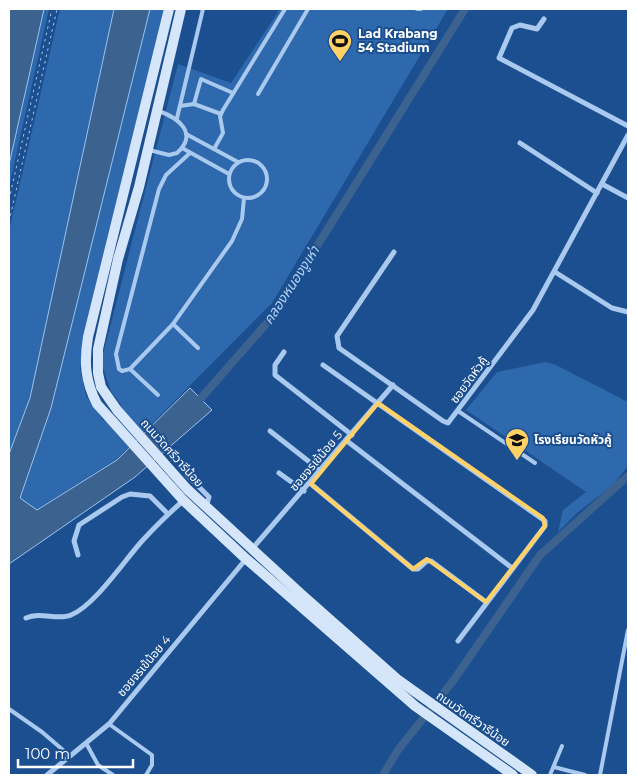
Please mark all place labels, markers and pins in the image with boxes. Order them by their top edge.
place label: Lad Krabang 54 Stadium [358,26,438,55]
sports icon: Lad Krabang 54 Stadium [327,28,353,62]
school or university icon: โรงเรียนวัดหัวคู้ [504,427,530,461]
place label: โรงเรียนวัดหัวคู้ [534,432,612,448]

